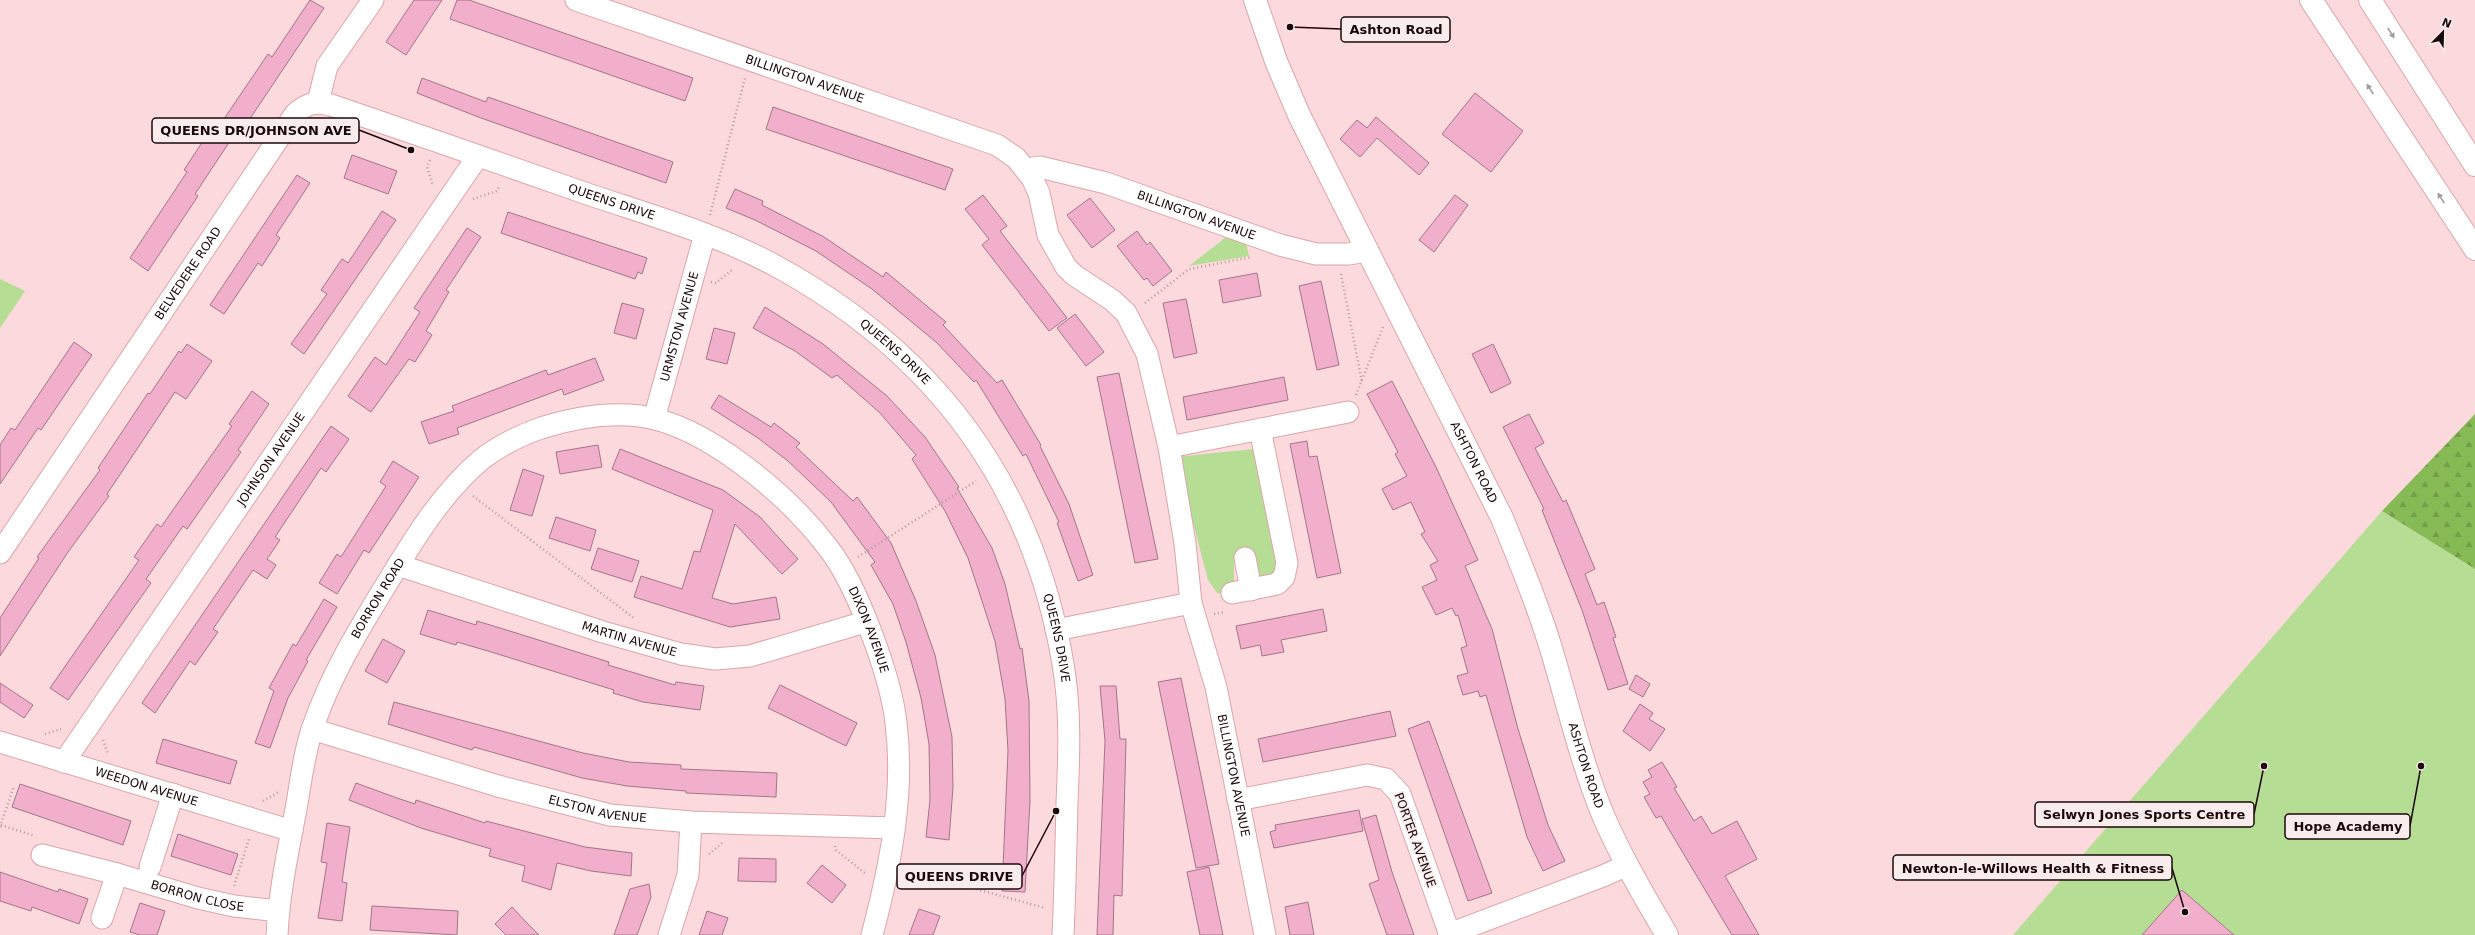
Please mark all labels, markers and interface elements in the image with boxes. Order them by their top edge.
north arrow [2423,12,2463,52]
text: N [2440,15,2453,31]
callout: Ashton Road [1341,17,1450,42]
text: Ashton Road [1350,22,1443,37]
one-way arrow [2387,28,2395,38]
street label: BILLINGTON AVENUE [744,52,866,106]
one-way arrow [2366,83,2373,95]
callout: QUEENS DR/JOHNSON AVE [152,118,359,143]
text: QUEENS DR/JOHNSON AVE [160,123,352,138]
street label: QUEENS DRIVE [566,181,657,223]
street label: BILLINGTON AVENUE [1135,188,1258,243]
one-way arrow [2437,192,2444,204]
street label: BELVEDERE ROAD [152,224,224,322]
street label: URMSTON AVENUE [658,270,701,383]
street label: QUEENS DRIVE [857,316,934,387]
street label: JOHNSON AVENUE [234,410,308,509]
street label: ASHTON ROAD [1448,419,1500,505]
street label: BORRON ROAD [349,555,408,641]
street label: DIXON AVENUE [845,584,892,675]
street label: QUEENS DRIVE [1040,592,1073,683]
street label: MARTIN AVENUE [580,619,679,660]
street label: BILLINGTON AVENUE [1214,713,1252,838]
street label: ASHTON ROAD [1566,721,1607,810]
street label: WEEDON AVENUE [93,764,200,809]
street label: PORTER AVENUE [1391,791,1439,889]
street label: ELSTON AVENUE [547,792,647,825]
callout: Selwyn Jones Sports Centre [2035,802,2254,827]
text: Selwyn Jones Sports Centre [2043,807,2245,822]
callout: Hope Academy [2285,814,2410,839]
text: Hope Academy [2293,819,2403,834]
callout: Newton-le-Willows Health & Fitness [1893,855,2172,880]
text: Newton-le-Willows Health & Fitness [1902,861,2164,876]
callout: QUEENS DRIVE [897,864,1022,889]
text: QUEENS DRIVE [905,869,1013,884]
street label: BORRON CLOSE [149,877,245,914]

